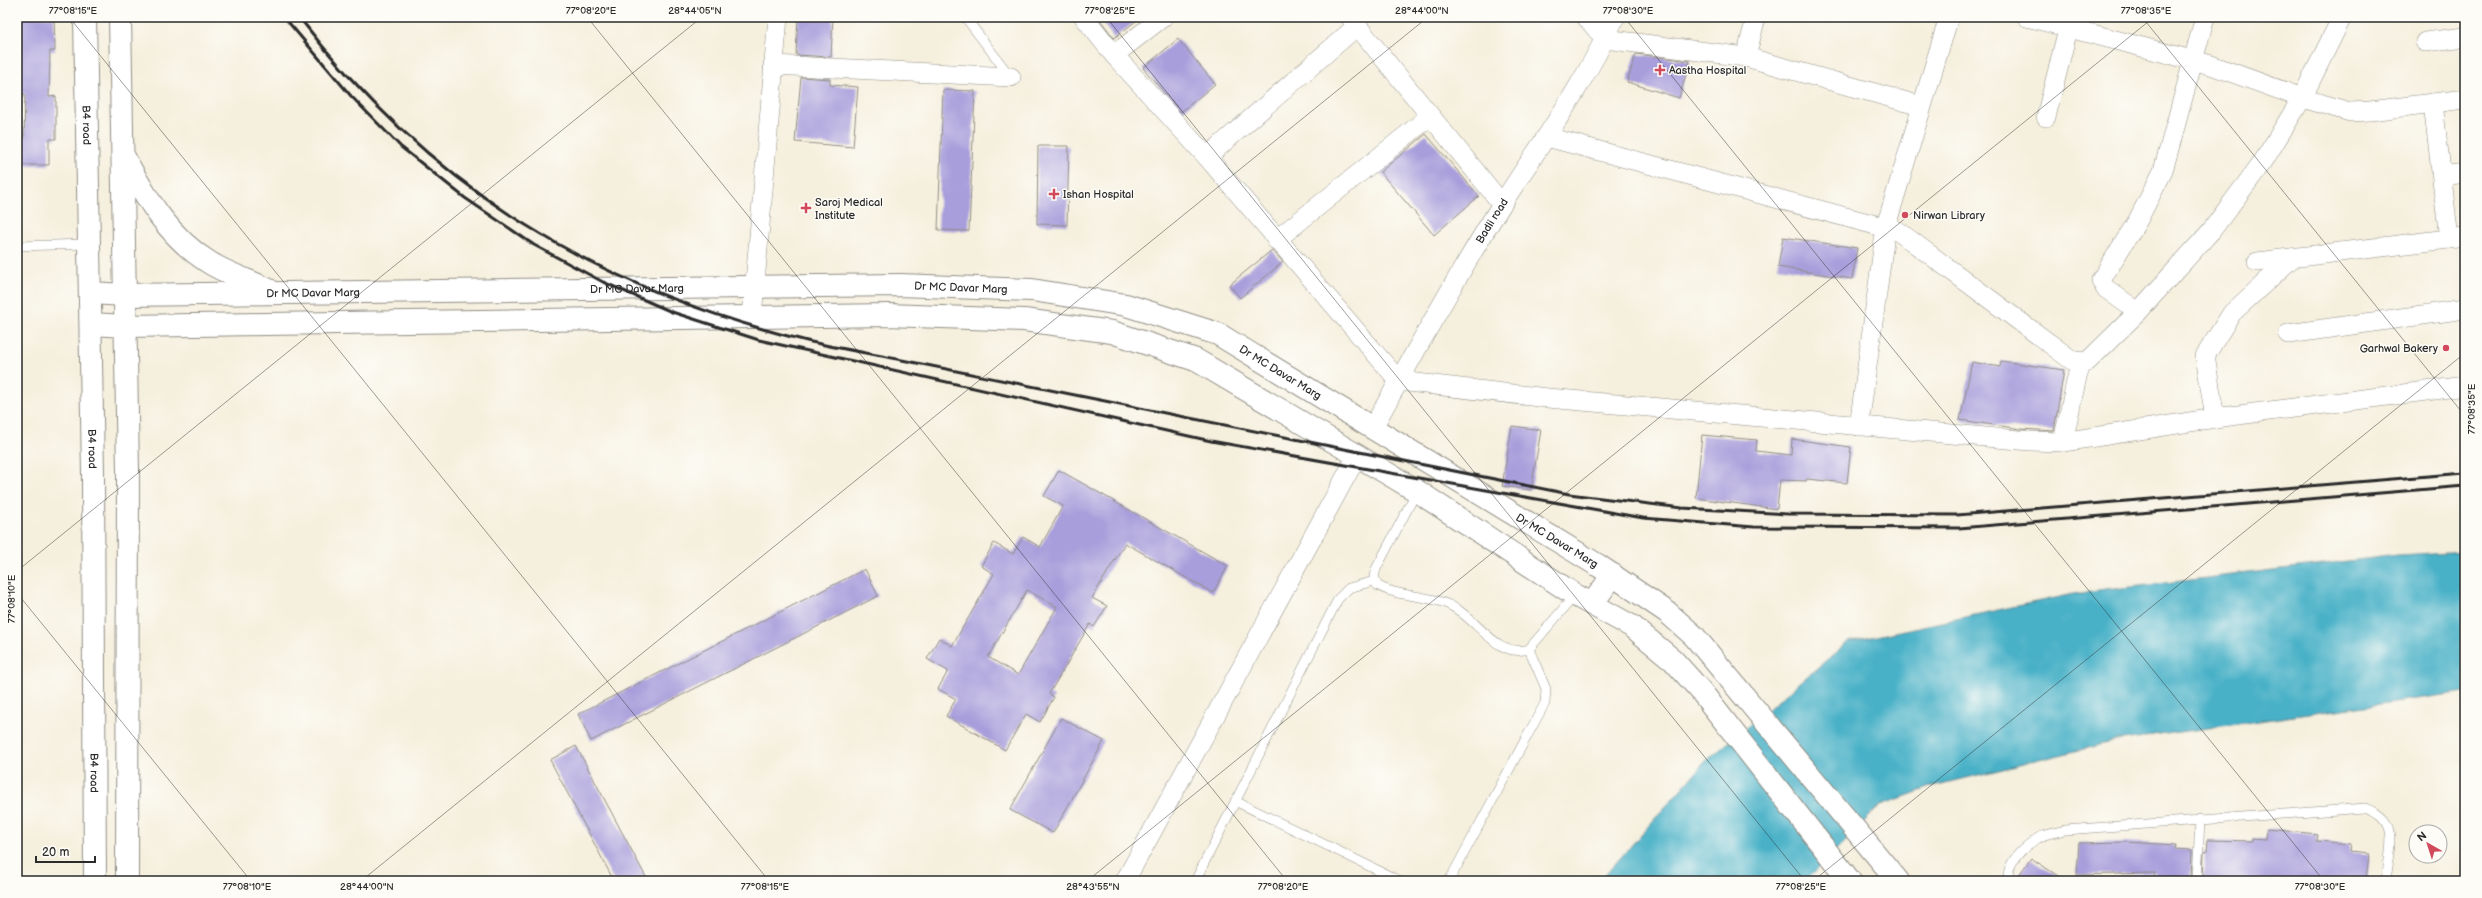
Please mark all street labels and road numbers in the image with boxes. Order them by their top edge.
street label: B4 road [80,105,94,145]
street label: Badli road [1473,196,1511,246]
street label: Dr MC Davar Marg [914,279,1008,296]
street label: Dr MC Davar Marg [590,281,684,295]
street label: Dr MC Davar Marg [266,285,360,300]
street label: Dr MC Davar Marg [1237,342,1324,402]
street label: B4 road [86,429,99,469]
street label: Dr MC Davar Marg [1514,511,1601,570]
street label: B4 road [88,753,101,793]

